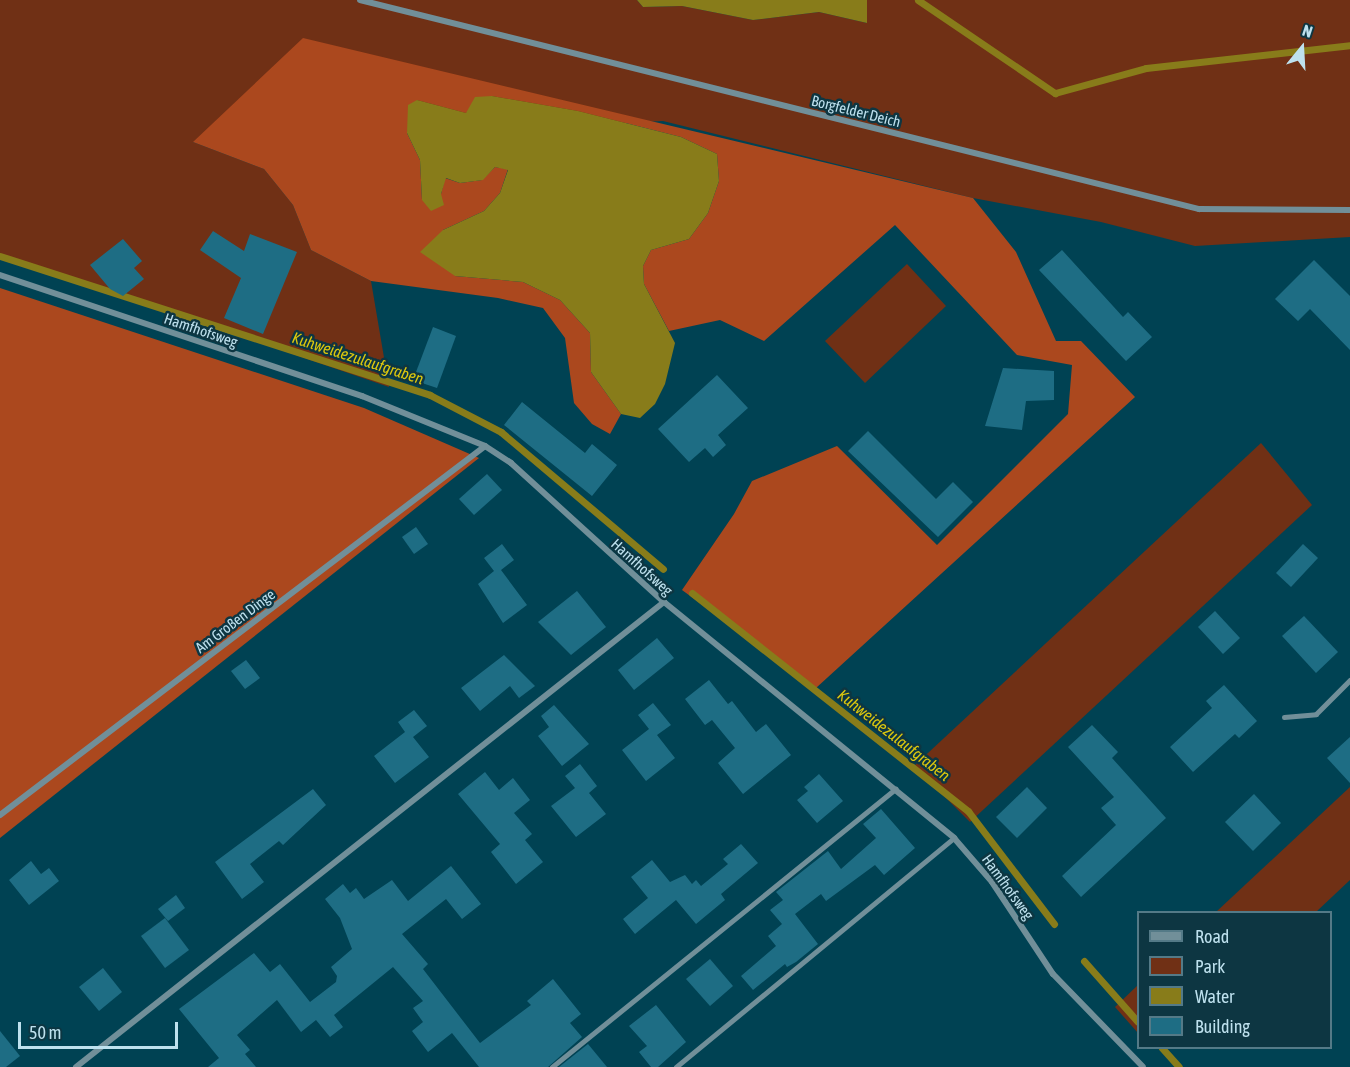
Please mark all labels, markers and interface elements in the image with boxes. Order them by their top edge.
north arrow [1272,18,1332,78]
text: N [1300,21,1315,41]
street label: Borgfelder Deich [810,91,902,131]
street label: Hamfhofsweg [162,309,240,351]
water label: Kuhweidezulaufgraben [290,328,426,388]
street label: Hamfhofsweg [608,535,676,599]
street label: Am Großen Dinge [192,585,278,657]
water label: Kuhweidezulaufgraben [834,685,954,785]
street label: Hamfhofsweg [978,851,1038,923]
legend [1137,911,1332,1049]
text: Road [1195,926,1229,947]
text: Park [1195,956,1225,977]
text: Water [1195,986,1234,1007]
scale bar [21,1010,182,1048]
text: Building [1195,1016,1250,1037]
text: 50 m [29,1022,61,1043]

